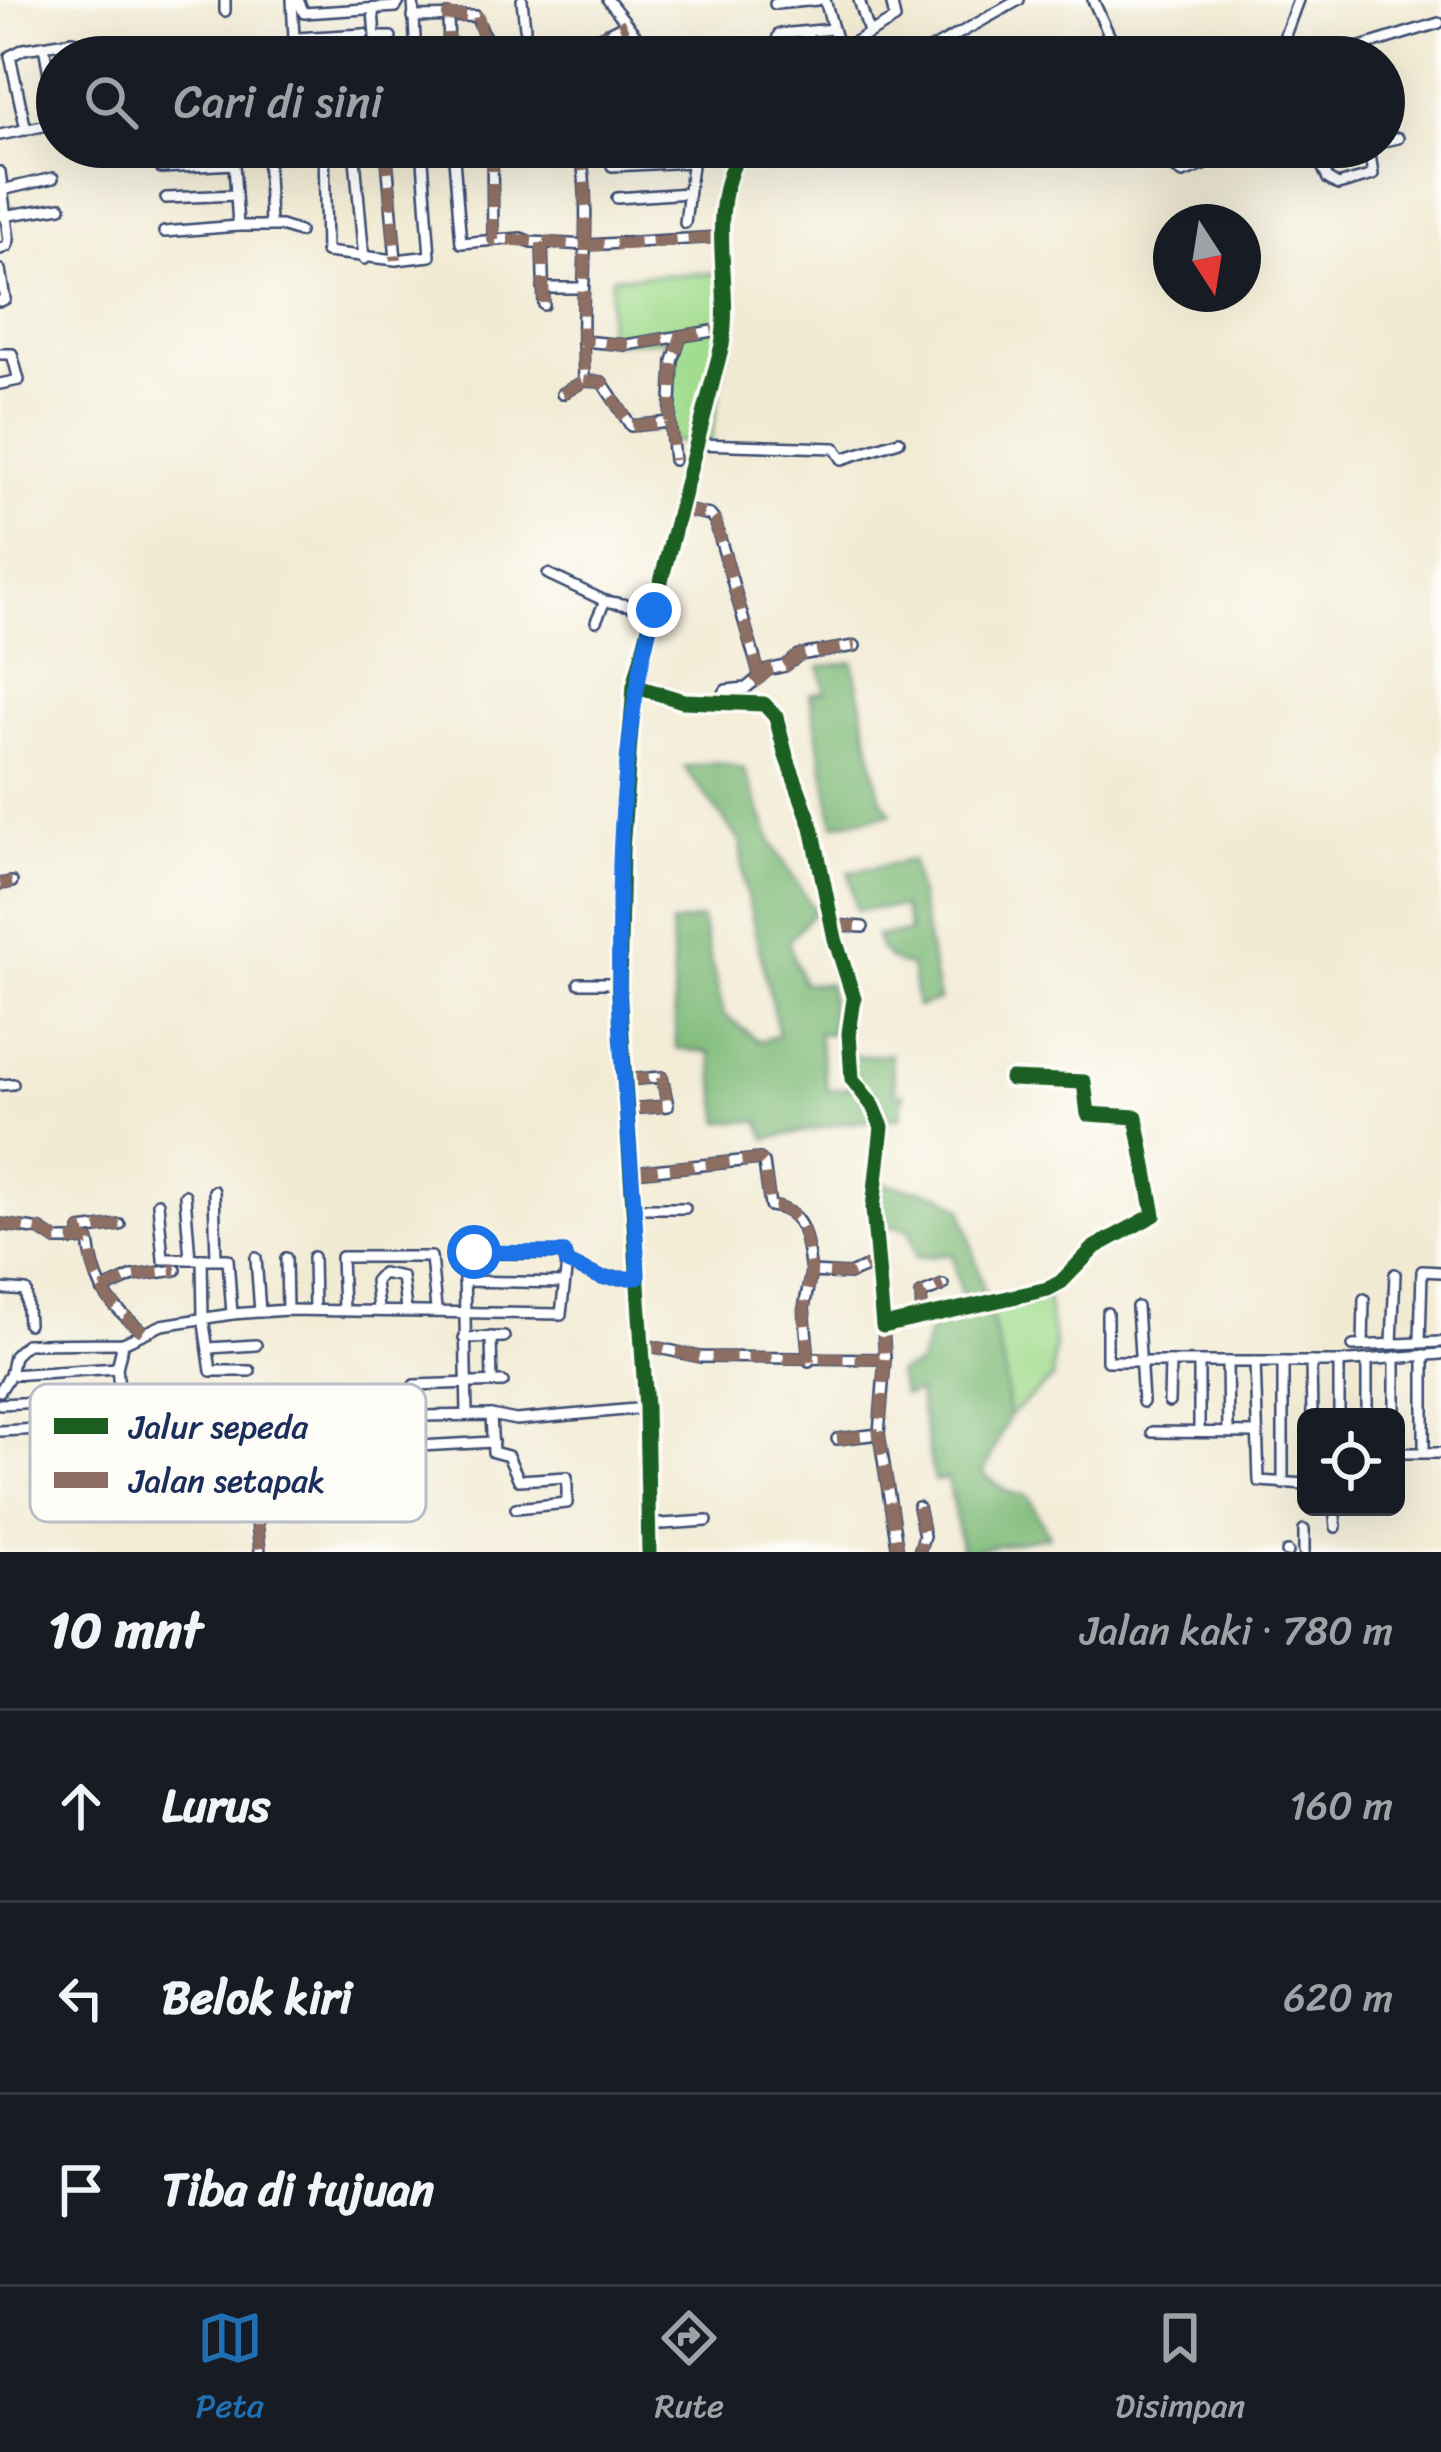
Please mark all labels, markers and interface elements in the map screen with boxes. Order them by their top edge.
search box [36,36,1405,168]
text: Cari di sini [174,62,383,142]
icon: search [78,69,144,135]
north arrow [1153,204,1261,312]
route end [627,583,681,637]
route start [447,1225,501,1279]
legend [30,1384,426,1522]
text: Jalur sepeda [128,1398,308,1456]
map controls [1297,1408,1405,1516]
button: locate [1297,1408,1405,1516]
text: Jalan setapak [128,1452,325,1510]
text: 10 mnt [48,1585,203,1675]
text: Jalan kaki · 780 m [1080,1596,1393,1665]
text: Lurus [162,1766,270,1846]
text: 160 m [1289,1771,1393,1840]
icon: ahead [48,1773,114,1839]
text: Belok kiri [162,1958,352,2038]
text: 620 m [1284,1963,1393,2032]
icon: left [48,1965,114,2031]
text: Tiba di tujuan [162,2150,434,2230]
icon: arrive [48,2157,114,2223]
tab: Peta [196,2305,264,2435]
tab: Rute [655,2305,724,2435]
tab: Disimpan [1115,2305,1245,2435]

